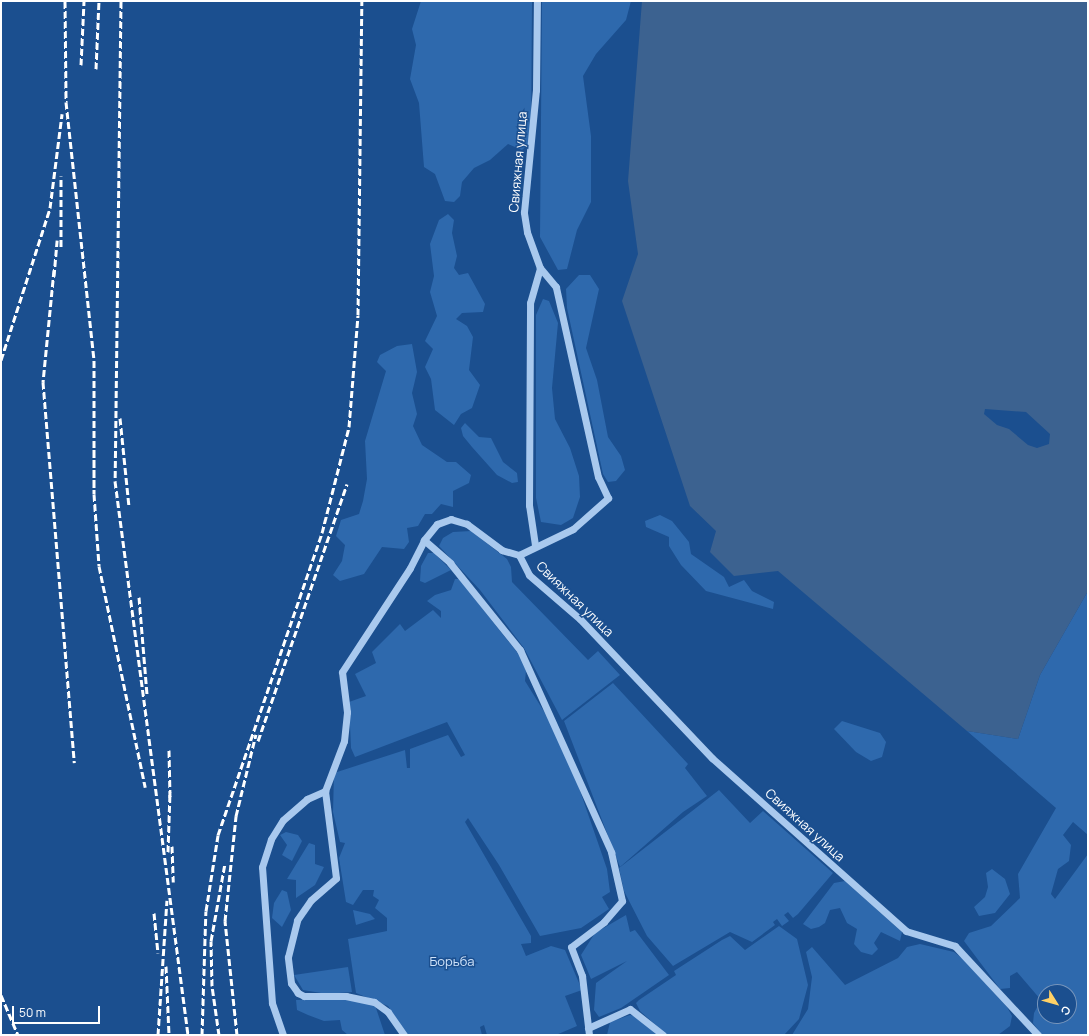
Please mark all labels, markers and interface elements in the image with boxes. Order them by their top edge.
street label: Свияжная улица [506,111,530,213]
street label: Свияжная улица [533,558,617,640]
street label: Свияжная улица [762,785,848,865]
park label: Борьба [430,953,474,969]
north arrow [1037,984,1077,1024]
scale bar [14,998,102,1024]
text: С [1058,1003,1075,1019]
text: 50 m [19,1004,46,1021]

